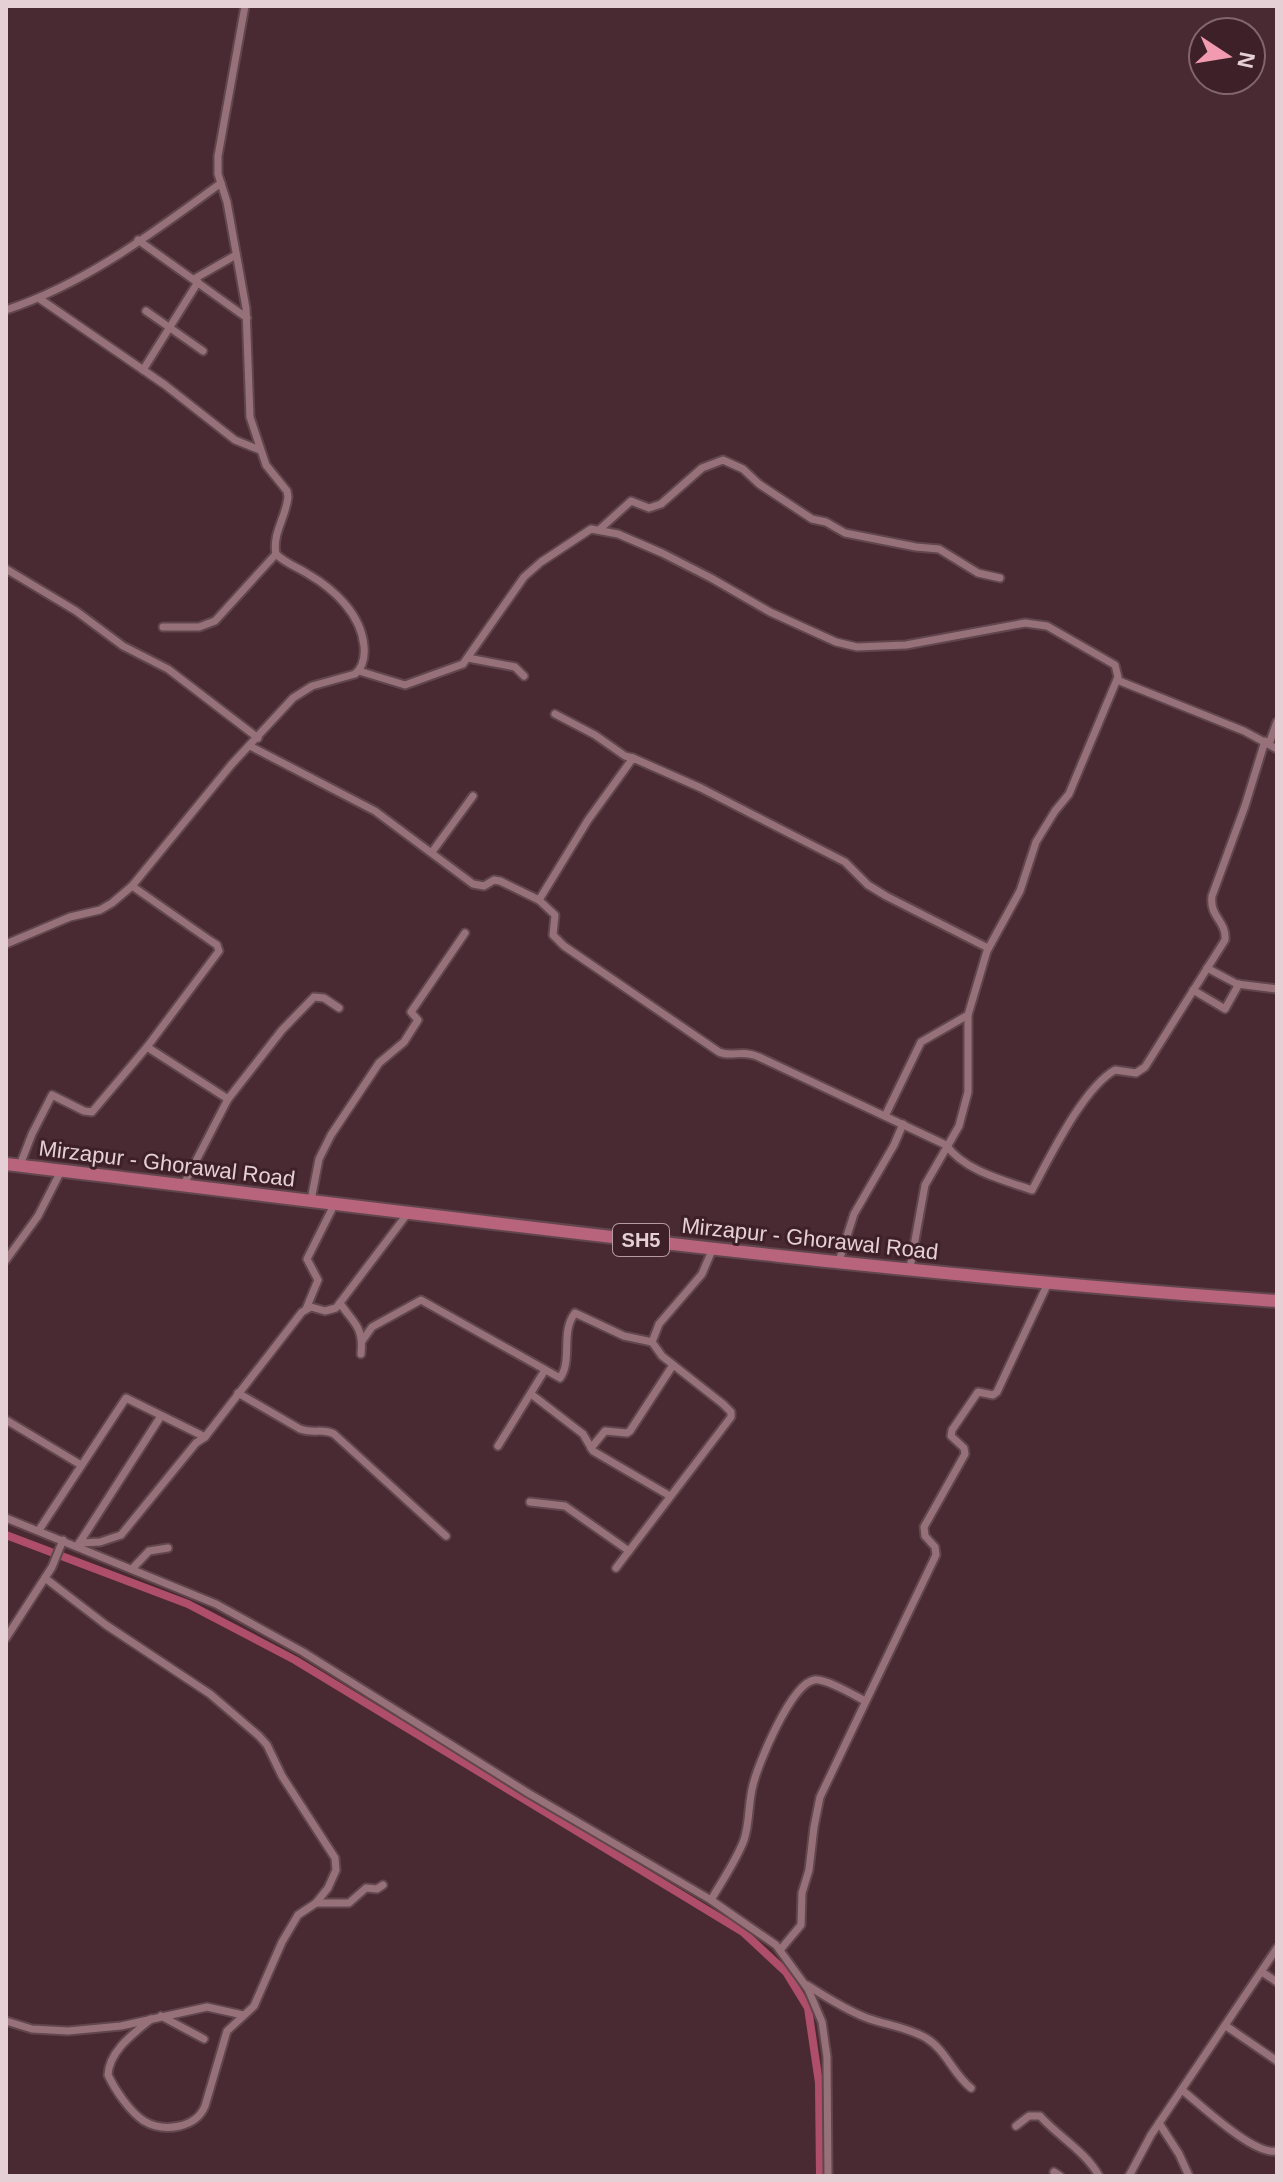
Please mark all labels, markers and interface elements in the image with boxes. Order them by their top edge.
north arrow [1187,16,1267,96]
text: N [1232,50,1260,70]
street label: Mirzapur - Ghorawal Road [37,1135,296,1192]
street label: Mirzapur - Ghorawal Road [680,1213,940,1264]
road number: SH5 [613,1224,669,1256]

